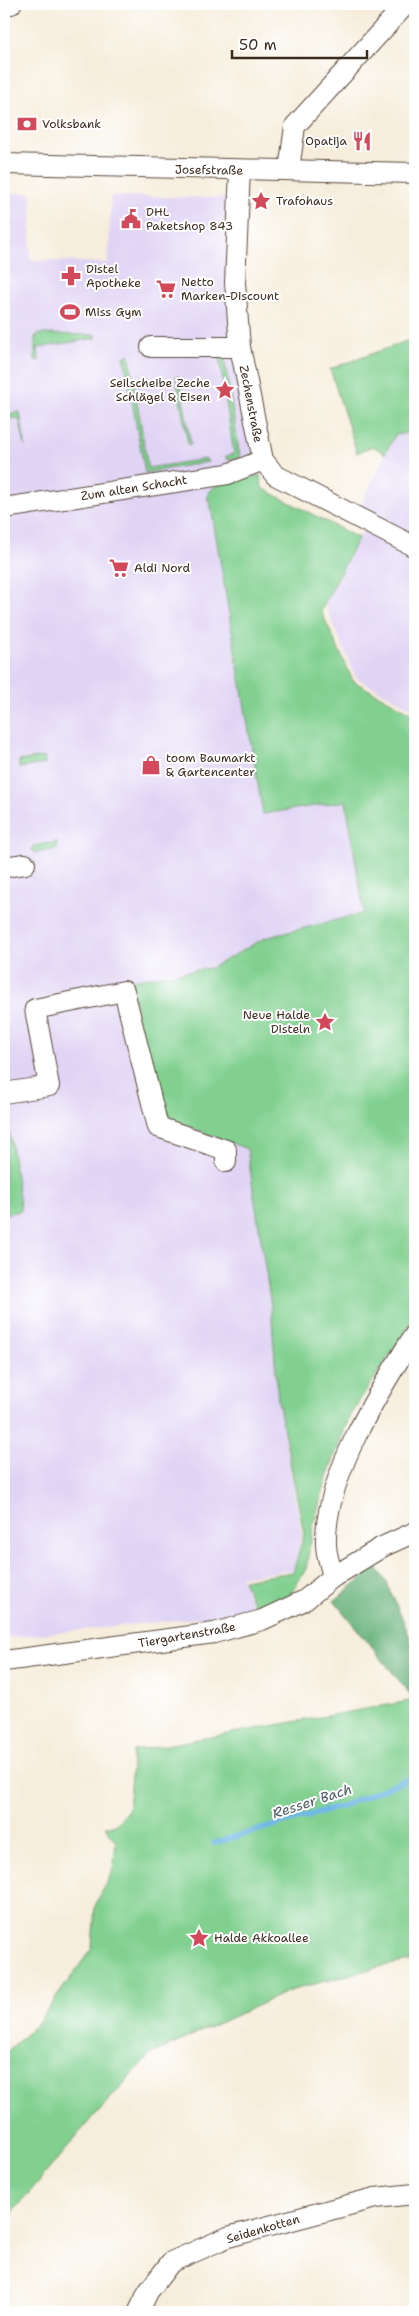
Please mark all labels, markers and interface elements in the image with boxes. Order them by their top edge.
scale bar [232,28,366,60]
text: 50 m [239,35,277,55]
bank icon: Volksbank [16,113,38,135]
place label: Volksbank [42,116,101,132]
restaurant icon: Opatija [351,130,373,152]
place label: Opatija [305,133,348,149]
street label: Josefstraße [175,161,244,179]
place icon: Trafohaus [250,190,272,212]
place label: Trafohaus [276,193,333,209]
place label: DHL Paketshop 843 [146,204,233,234]
public building icon: DHL Paketshop 843 [120,208,142,230]
place label: Distel Apotheke [86,261,141,291]
pharmacy icon: Distel Apotheke [60,265,82,287]
place label: Netto Marken-Discount [181,274,279,304]
supermarket icon: Netto Marken-Discount [155,278,177,300]
sports icon: Miss Gym [59,301,81,323]
place label: Miss Gym [85,304,142,320]
street label: Zechenstraße [236,364,266,444]
place label: Seilscheibe Zeche Schlägel & Eisen [110,375,210,405]
place icon: Seilscheibe Zeche Schlägel & Eisen [214,379,236,401]
street label: Zum alten Schacht [80,472,188,504]
supermarket icon: Aldi Nord [108,557,130,579]
place label: Aldi Nord [134,560,190,576]
place label: toom Baumarkt & Gartencenter [166,750,256,780]
shop icon: toom Baumarkt & Gartencenter [140,754,162,776]
place label: Neue Halde Disteln [243,1007,310,1037]
place icon: Neue Halde Disteln [314,1011,336,1033]
street label: Tiergartenstraße [137,1619,237,1651]
water label: Resser Bach [270,1780,354,1822]
place icon: Halde Akkoallee [188,1927,210,1949]
place label: Halde Akkoallee [214,1930,309,1946]
street label: Seidenkotten [225,2211,301,2247]

